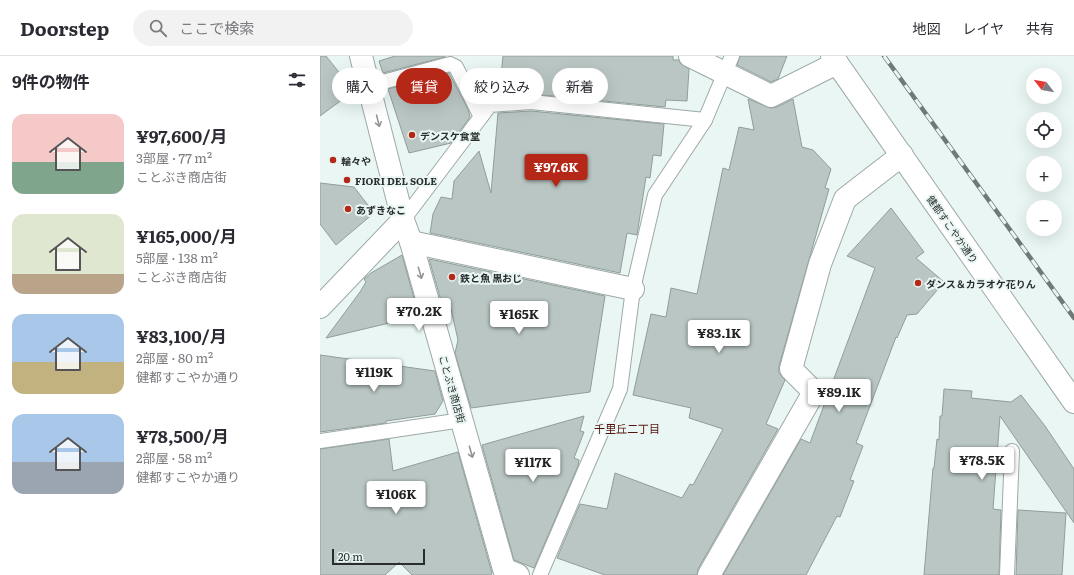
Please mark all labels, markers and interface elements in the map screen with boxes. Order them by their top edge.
search box [133,10,413,46]
text: Doorstep [20,14,109,42]
text: ここで検索 [179,16,254,39]
icon: search [147,17,169,39]
text: 地図 [912,18,940,38]
text: レイヤ [962,18,1004,38]
text: 共有 [1026,18,1054,38]
text: 9件の物件 [12,68,90,93]
chip: 購入 [332,68,388,104]
chip: 賃貸 [396,68,452,104]
chip: 絞り込み [460,68,544,104]
chip: 新着 [552,68,608,104]
north arrow [1026,68,1062,104]
map controls [1026,68,1062,236]
icon: filters [286,69,308,91]
button: locate [1026,112,1062,148]
one-way arrow [374,114,382,127]
text: ¥97,600/月 [136,123,228,148]
place label: デンスケ食堂 [420,128,480,143]
icon: home [44,130,92,178]
marker: デンスケ食堂 [407,130,417,140]
text: 3部屋 · 77 m² [136,148,212,167]
place label: 輪々や [341,153,371,168]
pin: ¥97.6K [523,154,589,188]
marker: 輪々や [328,155,338,165]
button: + [1026,156,1062,192]
text: ¥97.6K [534,157,578,176]
text: ことぶき商店街 [136,167,227,186]
place label: FIORI DEL SOLE [355,173,437,188]
marker: FIORI DEL SOLE [342,175,352,185]
street label: 健都すこやか通り [924,192,982,266]
button: − [1026,200,1062,236]
place label: あずきなこ [356,202,406,217]
marker: あずきなこ [343,204,353,214]
text: ¥165,000/月 [136,223,237,248]
icon: home [44,230,92,278]
text: 5部屋 · 138 m² [136,248,218,267]
one-way arrow [416,266,424,279]
text: ことぶき商店街 [136,267,227,286]
place label: 鉄と魚 黒おじ [460,270,522,285]
marker: 鉄と魚 黒おじ [447,272,457,282]
place label: ダンス＆カラオケ花りん [926,276,1036,291]
marker: ダンス＆カラオケ花りん [913,278,923,288]
pin: ¥70.2K [386,298,452,332]
text: ¥70.2K [396,301,442,320]
pin: ¥165K [491,301,547,335]
text: ¥165K [499,304,539,323]
pin: ¥83.1K [686,320,752,354]
text: ¥83,100/月 [136,323,227,348]
text: ¥83.1K [697,323,741,342]
icon: home [44,330,92,378]
text: 2部屋 · 80 m² [136,348,213,367]
street label: ことぶき商店街 [436,353,470,425]
pin: ¥119K [346,359,402,393]
text: ¥119K [355,362,393,381]
text: 健都すこやか通り [136,367,240,386]
pin: ¥89.1K [806,379,872,413]
text: ¥89.1K [817,382,861,401]
district label: 千里丘二丁目 [594,420,660,436]
text: ¥78,500/月 [136,423,229,448]
icon: home [44,430,92,478]
one-way arrow [468,445,475,458]
pin: ¥78.5K [949,447,1015,481]
text: 2部屋 · 58 m² [136,448,212,467]
pin: ¥117K [505,449,561,483]
text: ¥78.5K [959,450,1005,469]
text: ¥117K [514,452,552,471]
text: 健都すこやか通り [136,467,240,486]
pin: ¥106K [368,481,424,515]
text: ¥106K [376,484,416,503]
scale bar [332,547,425,566]
text: 20 m [338,548,363,564]

